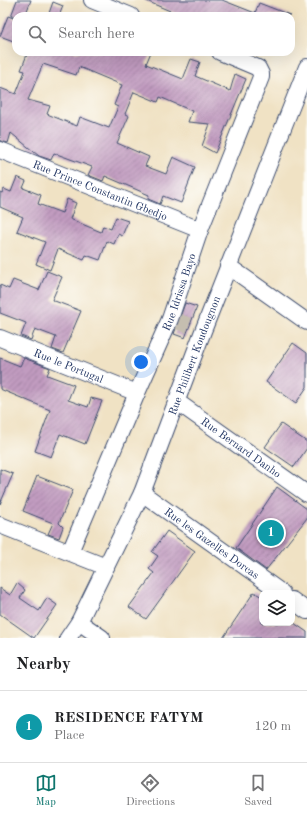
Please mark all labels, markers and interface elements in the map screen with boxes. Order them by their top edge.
search box [12,12,295,56]
icon: search [26,23,48,45]
text: Search here [58,27,135,42]
street label: Rue Prince Constantin Gbedjo [31,160,169,223]
street label: Rue Idrissa Bayo [161,252,199,333]
street label: Rue Philibert Koudougnon [168,295,223,417]
street label: Rue le Portugal [32,348,105,386]
your location [131,352,151,372]
street label: Rue Bernard Danho [198,416,282,481]
street label: Rue les Gazelles Dorcas [162,507,261,582]
pin: 1 [258,518,284,548]
map controls [259,590,295,626]
button: layers [259,590,295,626]
text: Nearby [16,656,71,673]
text: RESIDENCE FATYM [54,711,203,726]
text: 1 [25,720,33,733]
text: 120 m [254,720,291,733]
text: Place [54,729,84,742]
tab: Map [35,772,57,810]
tab: Directions [126,772,175,810]
tab: Saved [244,772,272,810]

